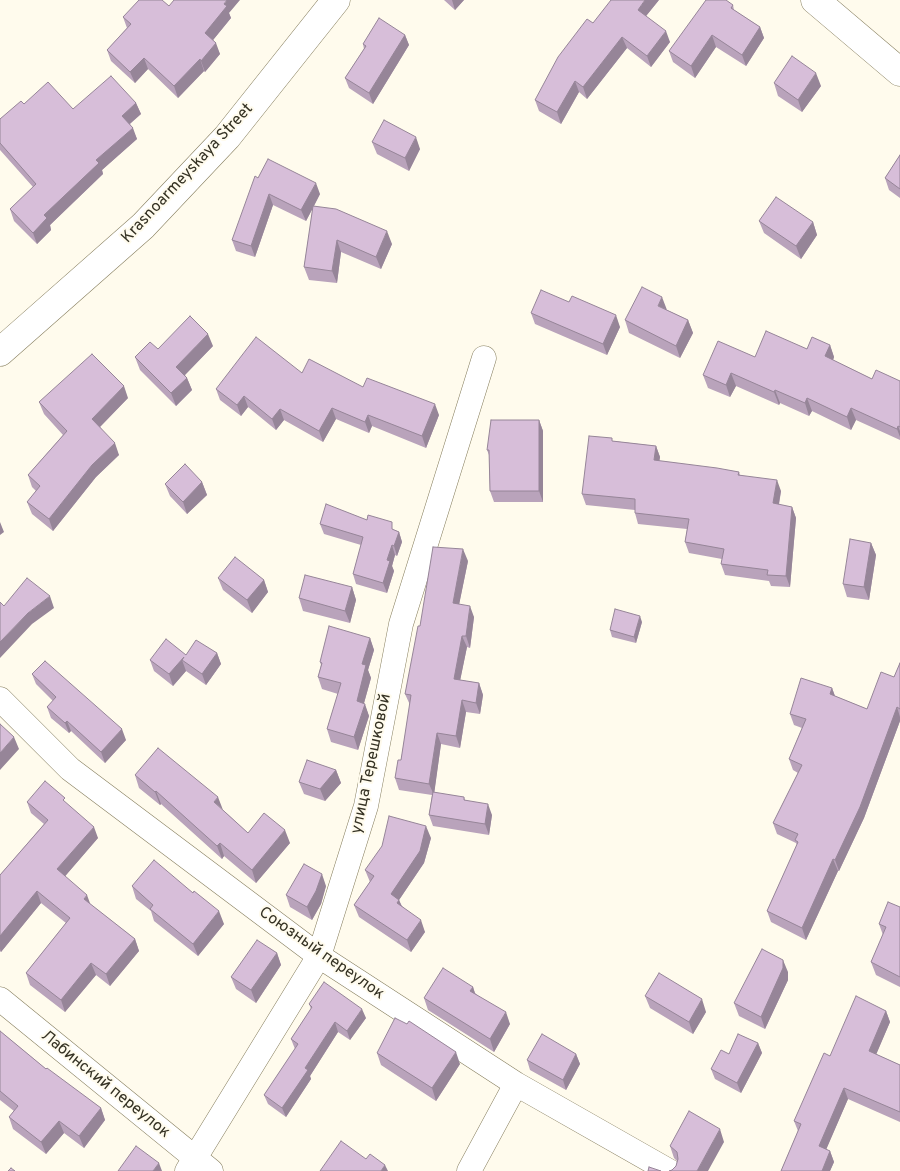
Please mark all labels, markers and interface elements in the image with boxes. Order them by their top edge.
street label: Krasnoarmeyskaya Street [118,100,258,248]
street label: улица Терешковой [348,692,396,836]
street label: Союзный переулок [255,903,387,1005]
street label: Лабинский переулок [37,1027,173,1143]

